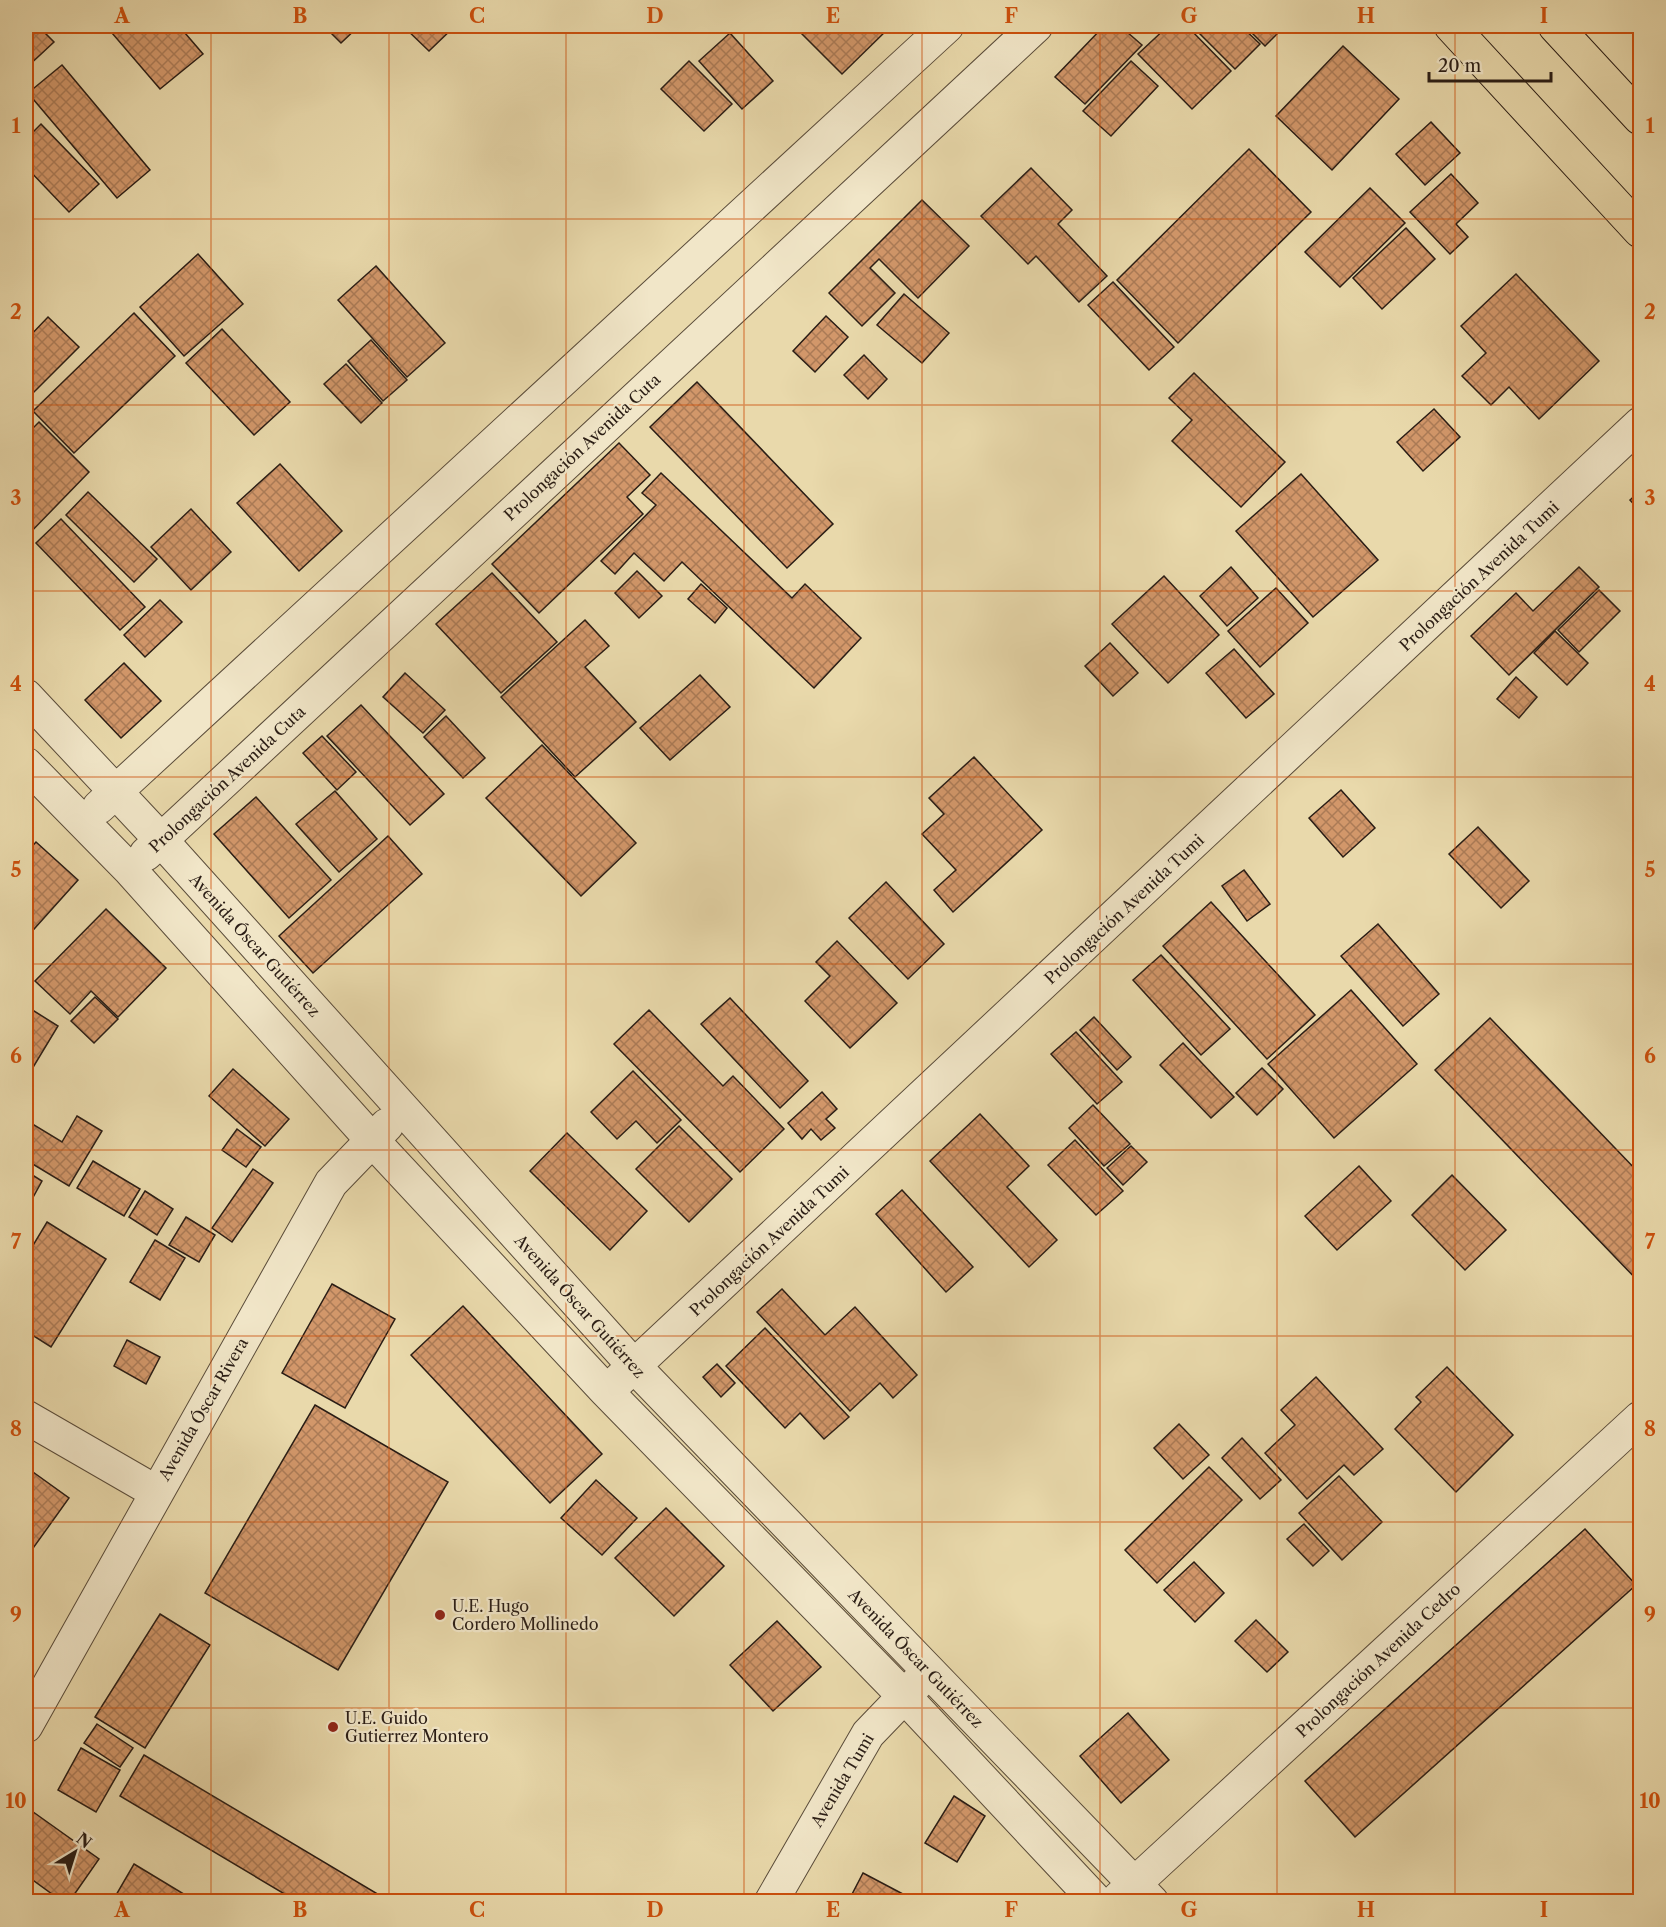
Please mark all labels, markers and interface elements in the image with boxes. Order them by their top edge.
text: A [113,4,130,28]
text: B [293,4,308,28]
text: C [469,4,485,28]
text: D [646,4,664,28]
text: E [826,4,840,28]
text: F [1004,4,1018,28]
text: G [1181,4,1198,28]
text: H [1357,4,1375,28]
text: I [1540,4,1548,28]
scale bar [1429,45,1550,83]
text: 20 m [1438,55,1482,77]
text: 1 [12,114,21,138]
text: 1 [1646,114,1655,138]
text: 2 [10,300,22,324]
text: 2 [1644,300,1656,324]
street label: Prolongación Avenida Cuta [500,369,665,525]
text: 3 [10,486,22,510]
text: 3 [1644,486,1656,510]
street label: Prolongación Avenida Tumi [1395,497,1563,655]
text: 4 [10,672,22,696]
text: 4 [1644,672,1656,696]
street label: Prolongación Avenida Cuta [145,701,310,857]
street label: Prolongación Avenida Tumi [1040,830,1208,988]
text: 5 [10,858,22,882]
text: 5 [1644,858,1656,882]
street label: Avenida Óscar Gutiérrez [185,869,325,1021]
text: 6 [10,1044,22,1068]
text: 6 [1644,1044,1656,1068]
street label: Prolongación Avenida Tumi [685,1162,853,1320]
text: 7 [11,1230,22,1254]
street label: Avenida Óscar Gutiérrez [510,1230,650,1382]
text: 7 [1645,1230,1656,1254]
street label: Avenida Óscar Rivera [153,1334,252,1485]
text: 8 [10,1417,22,1441]
text: 8 [1644,1417,1656,1441]
street label: Prolongación Avenida Cedro [1292,1578,1465,1742]
street label: Avenida Óscar Gutiérrez [844,1584,988,1732]
place label: U.E. Hugo Cordero Mollinedo [452,1596,599,1634]
text: 9 [10,1603,22,1627]
text: 9 [1644,1603,1656,1627]
marker: U.E. Hugo Cordero Mollinedo [433,1608,447,1622]
place label: U.E. Guido Gutierrez Montero [345,1708,489,1746]
marker: U.E. Guido Gutierrez Montero [326,1720,340,1734]
street label: Avenida Tumi [806,1729,878,1831]
text: 10 [5,1789,27,1813]
text: 10 [1639,1789,1661,1813]
north arrow [45,1822,105,1882]
text: N [73,1828,96,1852]
text: A [113,1898,130,1922]
text: B [293,1898,308,1922]
text: C [469,1898,485,1922]
text: D [646,1898,664,1922]
text: E [826,1898,840,1922]
text: F [1004,1898,1018,1922]
text: G [1181,1898,1198,1922]
text: H [1357,1898,1375,1922]
text: I [1540,1898,1548,1922]

